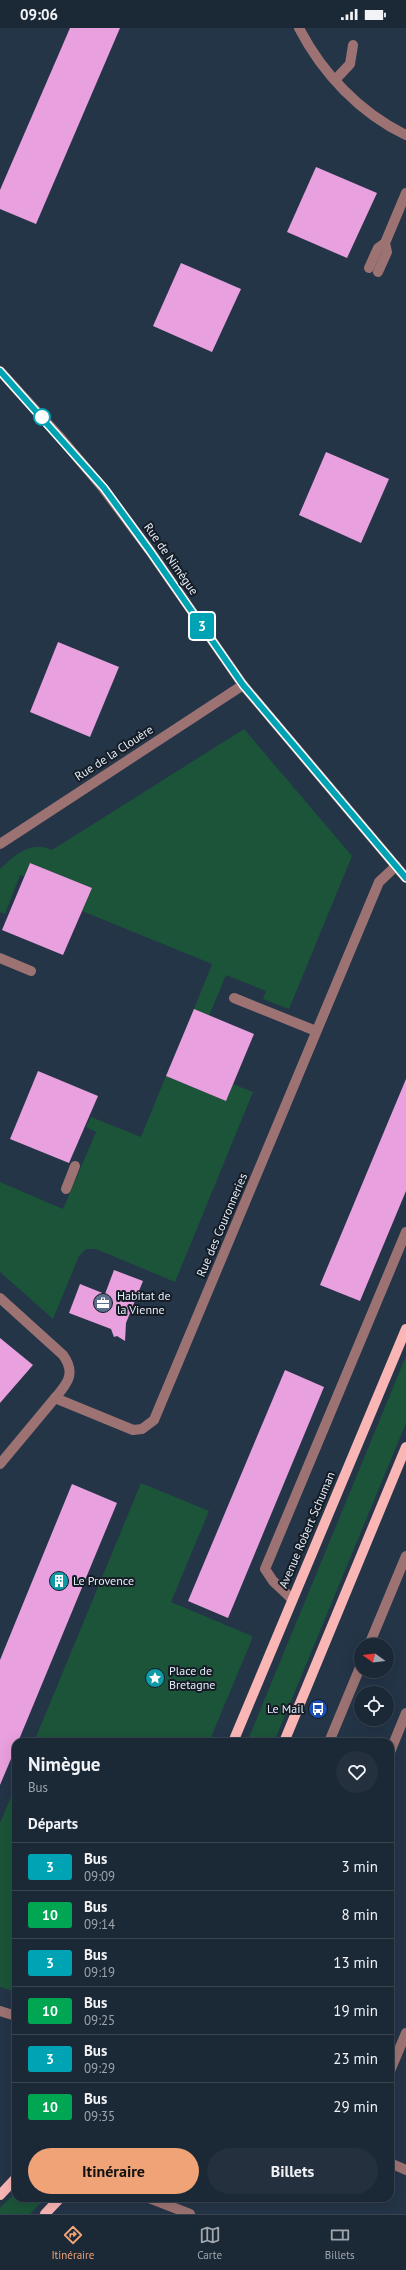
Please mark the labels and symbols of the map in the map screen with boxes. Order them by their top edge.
unlabelled marker [33,408,51,426]
street label: Rue de Nimègue [141,520,202,598]
line badge: 3 [189,613,215,639]
street label: Rue de la Clouère [72,722,156,784]
street label: Rue des Couronneries [193,1171,250,1279]
place label: Habitat de la Vienne [117,1288,171,1317]
office icon: Habitat de la Vienne [92,1292,114,1314]
street label: Avenue Robert Schuman [275,1469,338,1590]
building icon: Le Provence [48,1570,70,1592]
place label: Le Provence [73,1573,134,1588]
north arrow [354,1638,394,1678]
place label: Place de Bretagne [169,1663,215,1692]
place icon: Place de Bretagne [144,1667,166,1689]
bus stop icon: Le Mail [307,1698,329,1720]
place label: Le Mail [267,1701,304,1716]

